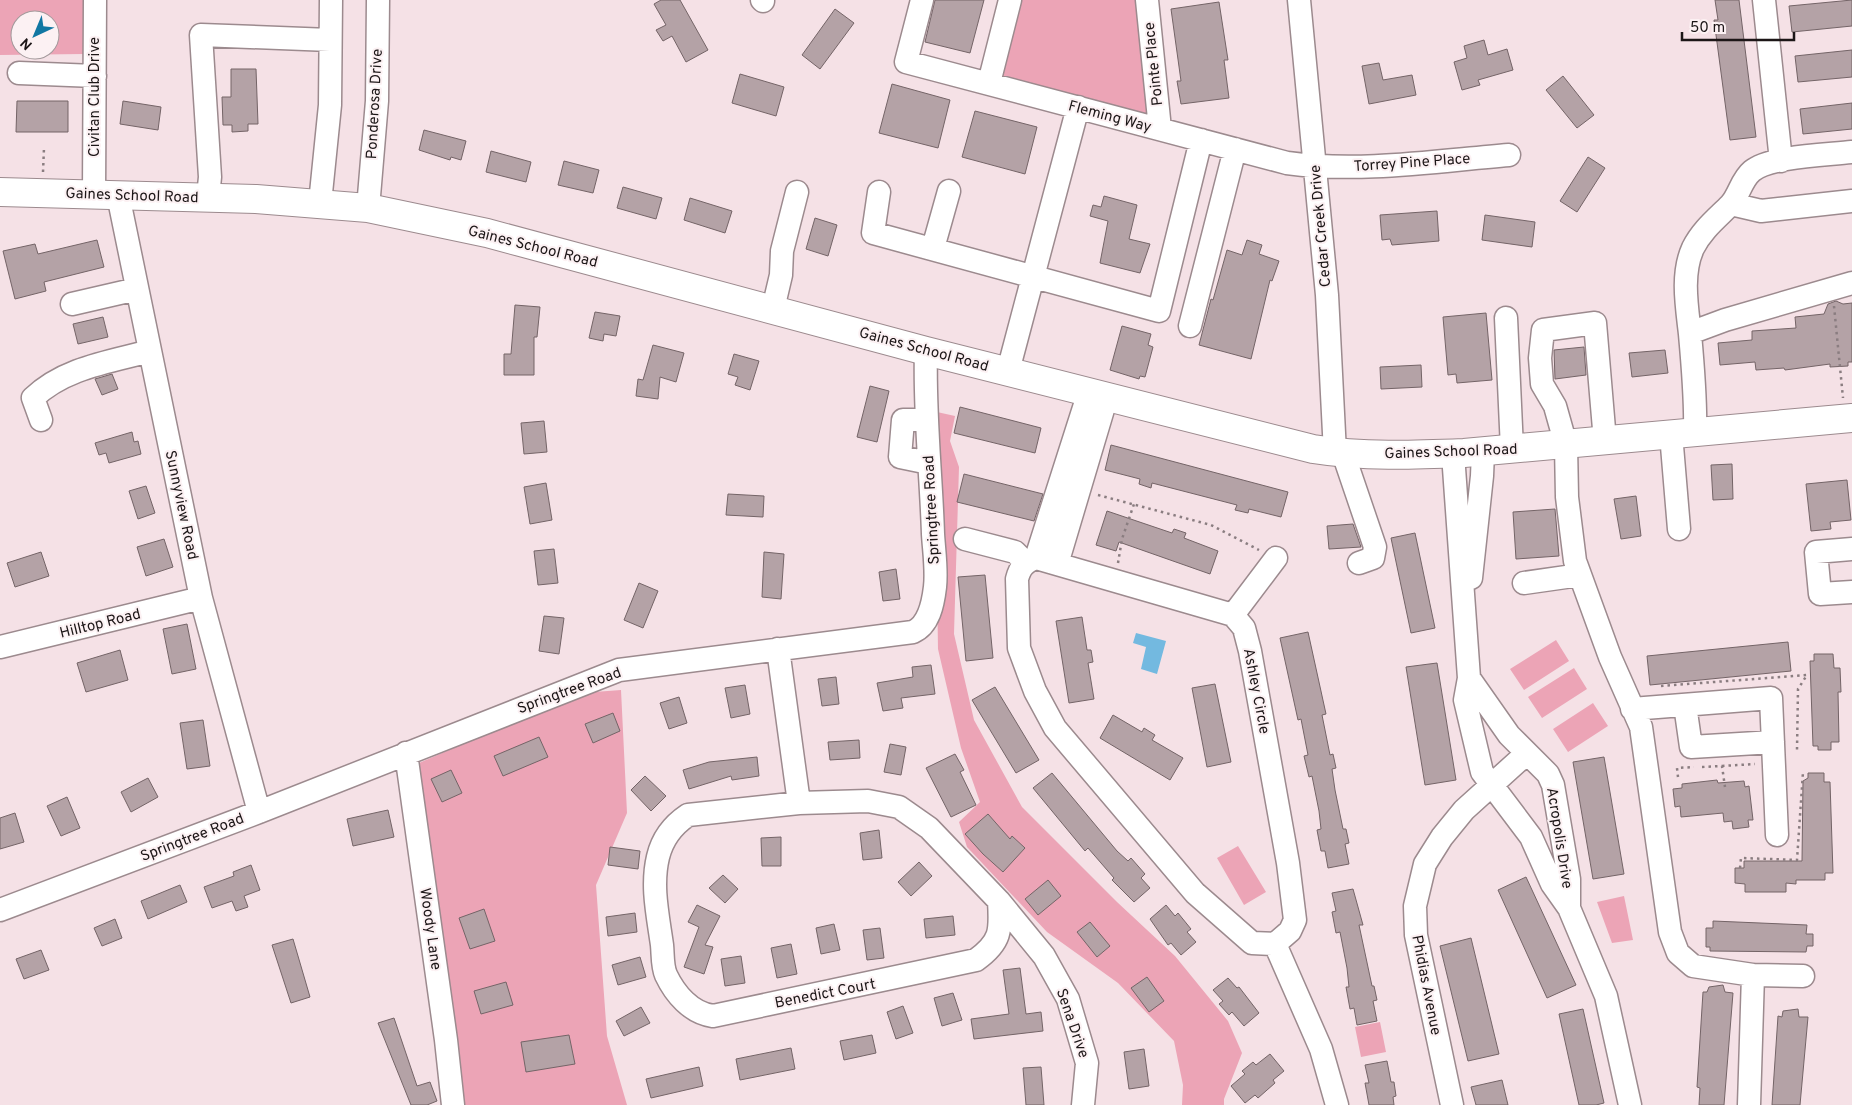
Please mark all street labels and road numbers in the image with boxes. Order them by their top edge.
street label: Pointe Place [1141,21,1168,107]
street label: Civitan Club Drive [86,37,105,157]
street label: Ponderosa Drive [363,48,388,160]
street label: Fleming Way [1066,97,1153,138]
street label: Torrey Pine Place [1353,150,1471,177]
street label: Cedar Creek Drive [1307,164,1336,288]
street label: Gaines School Road [65,185,199,208]
street label: Gaines School Road [466,222,600,273]
street label: Gaines School Road [857,324,990,377]
street label: Gaines School Road [1384,441,1518,464]
street label: Sunnyview Road [160,449,201,562]
street label: Springtree Road [920,455,945,565]
street label: Hilltop Road [58,605,143,644]
street label: Ashley Circle [1238,647,1273,736]
street label: Springtree Road [515,664,624,719]
street label: Acropolis Drive [1541,786,1576,890]
street label: Springtree Road [138,810,247,867]
street label: Woody Lane [414,887,445,971]
street label: Phidias Avenue [1406,933,1445,1037]
street label: Benedict Court [773,975,877,1014]
street label: Sena Drive [1051,986,1092,1061]

